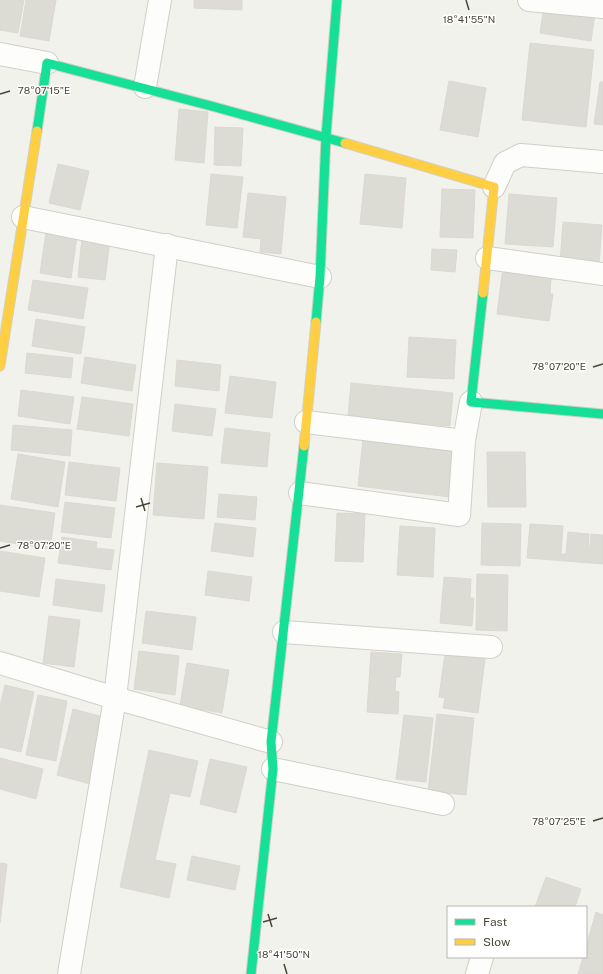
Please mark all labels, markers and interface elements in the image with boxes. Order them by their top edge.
text: 18°41'55"N [443,13,495,25]
text: 78°07'15"E [18,84,70,96]
text: 78°07'20"E [532,360,586,372]
text: 78°07'20"E [17,539,71,551]
text: 78°07'25"E [532,815,586,827]
legend [447,906,587,958]
text: Fast [483,915,508,929]
text: Slow [483,935,511,949]
text: 18°41'50"N [258,948,310,960]

